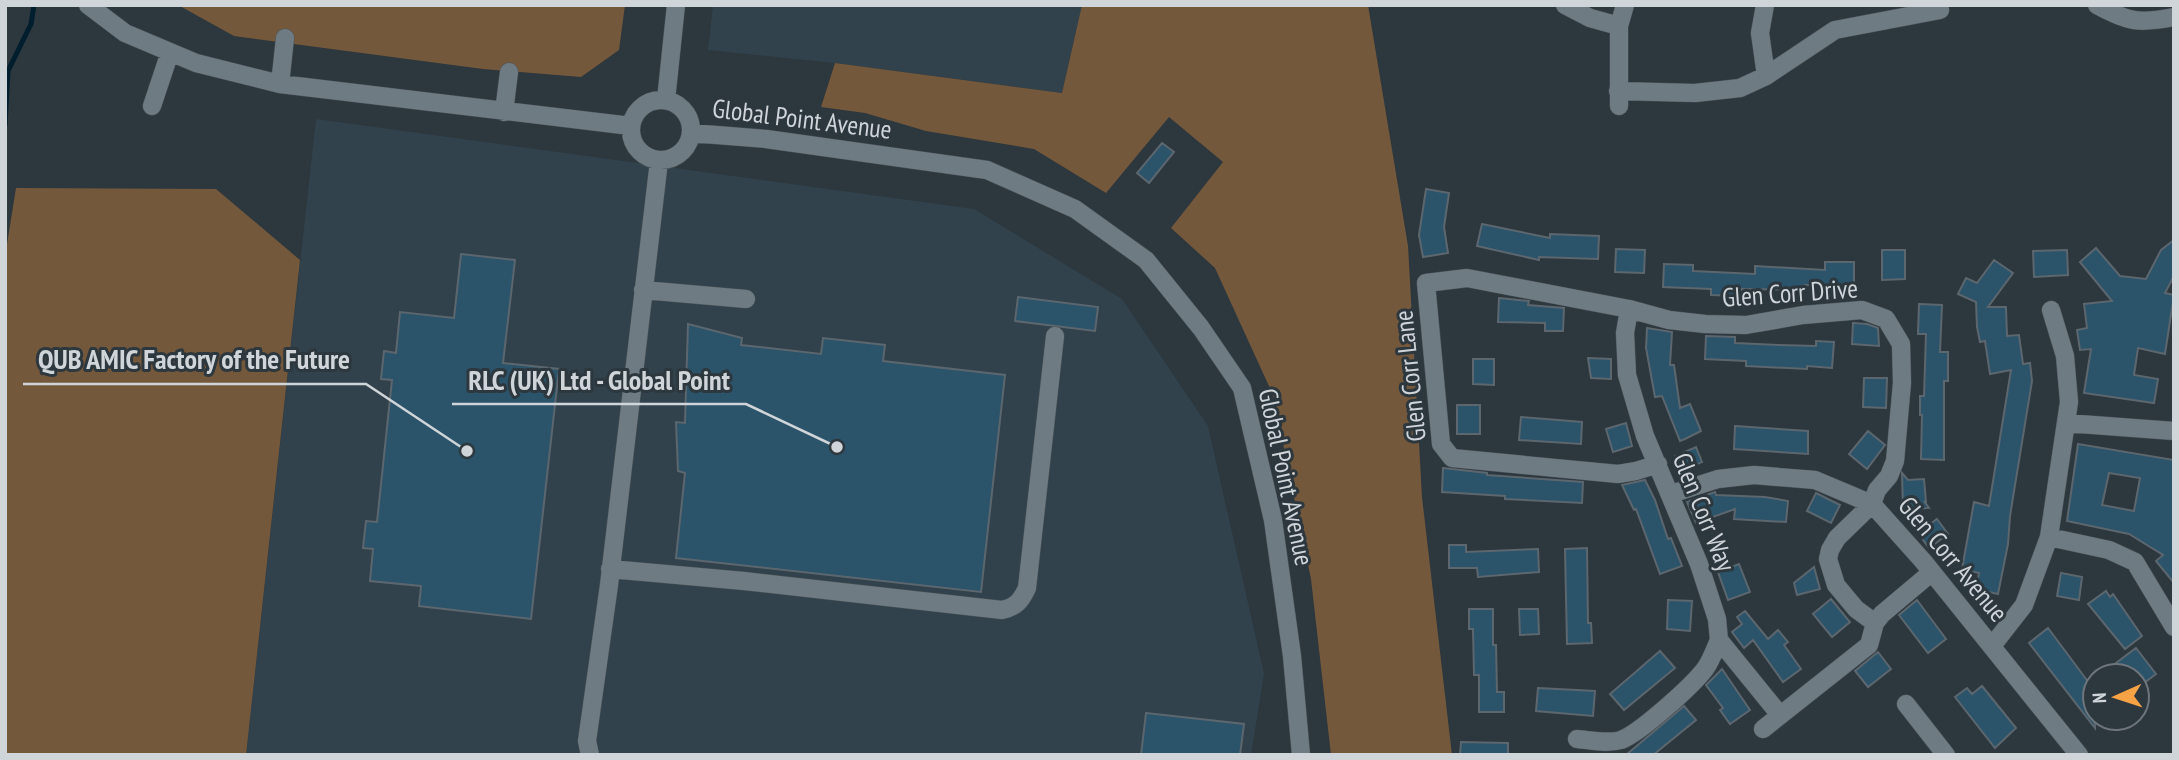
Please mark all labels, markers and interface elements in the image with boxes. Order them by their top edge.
street label: Global Point Avenue [711,91,894,146]
street label: Glen Corr Drive [1721,271,1859,314]
street label: Glen Corr Lane [1386,309,1433,443]
callout: QUB AMIC Factory of the Future [23,335,366,384]
text: QUB AMIC Factory of the Future [38,340,350,377]
callout: RLC (UK) Ltd - Global Point [452,355,746,404]
text: RLC (UK) Ltd - Global Point [468,361,730,398]
street label: Global Point Avenue [1252,385,1321,569]
street label: Glen Corr Way [1666,448,1743,576]
street label: Glen Corr Avenue [1891,489,2015,628]
north arrow [2081,662,2151,732]
text: N [2087,692,2111,704]

